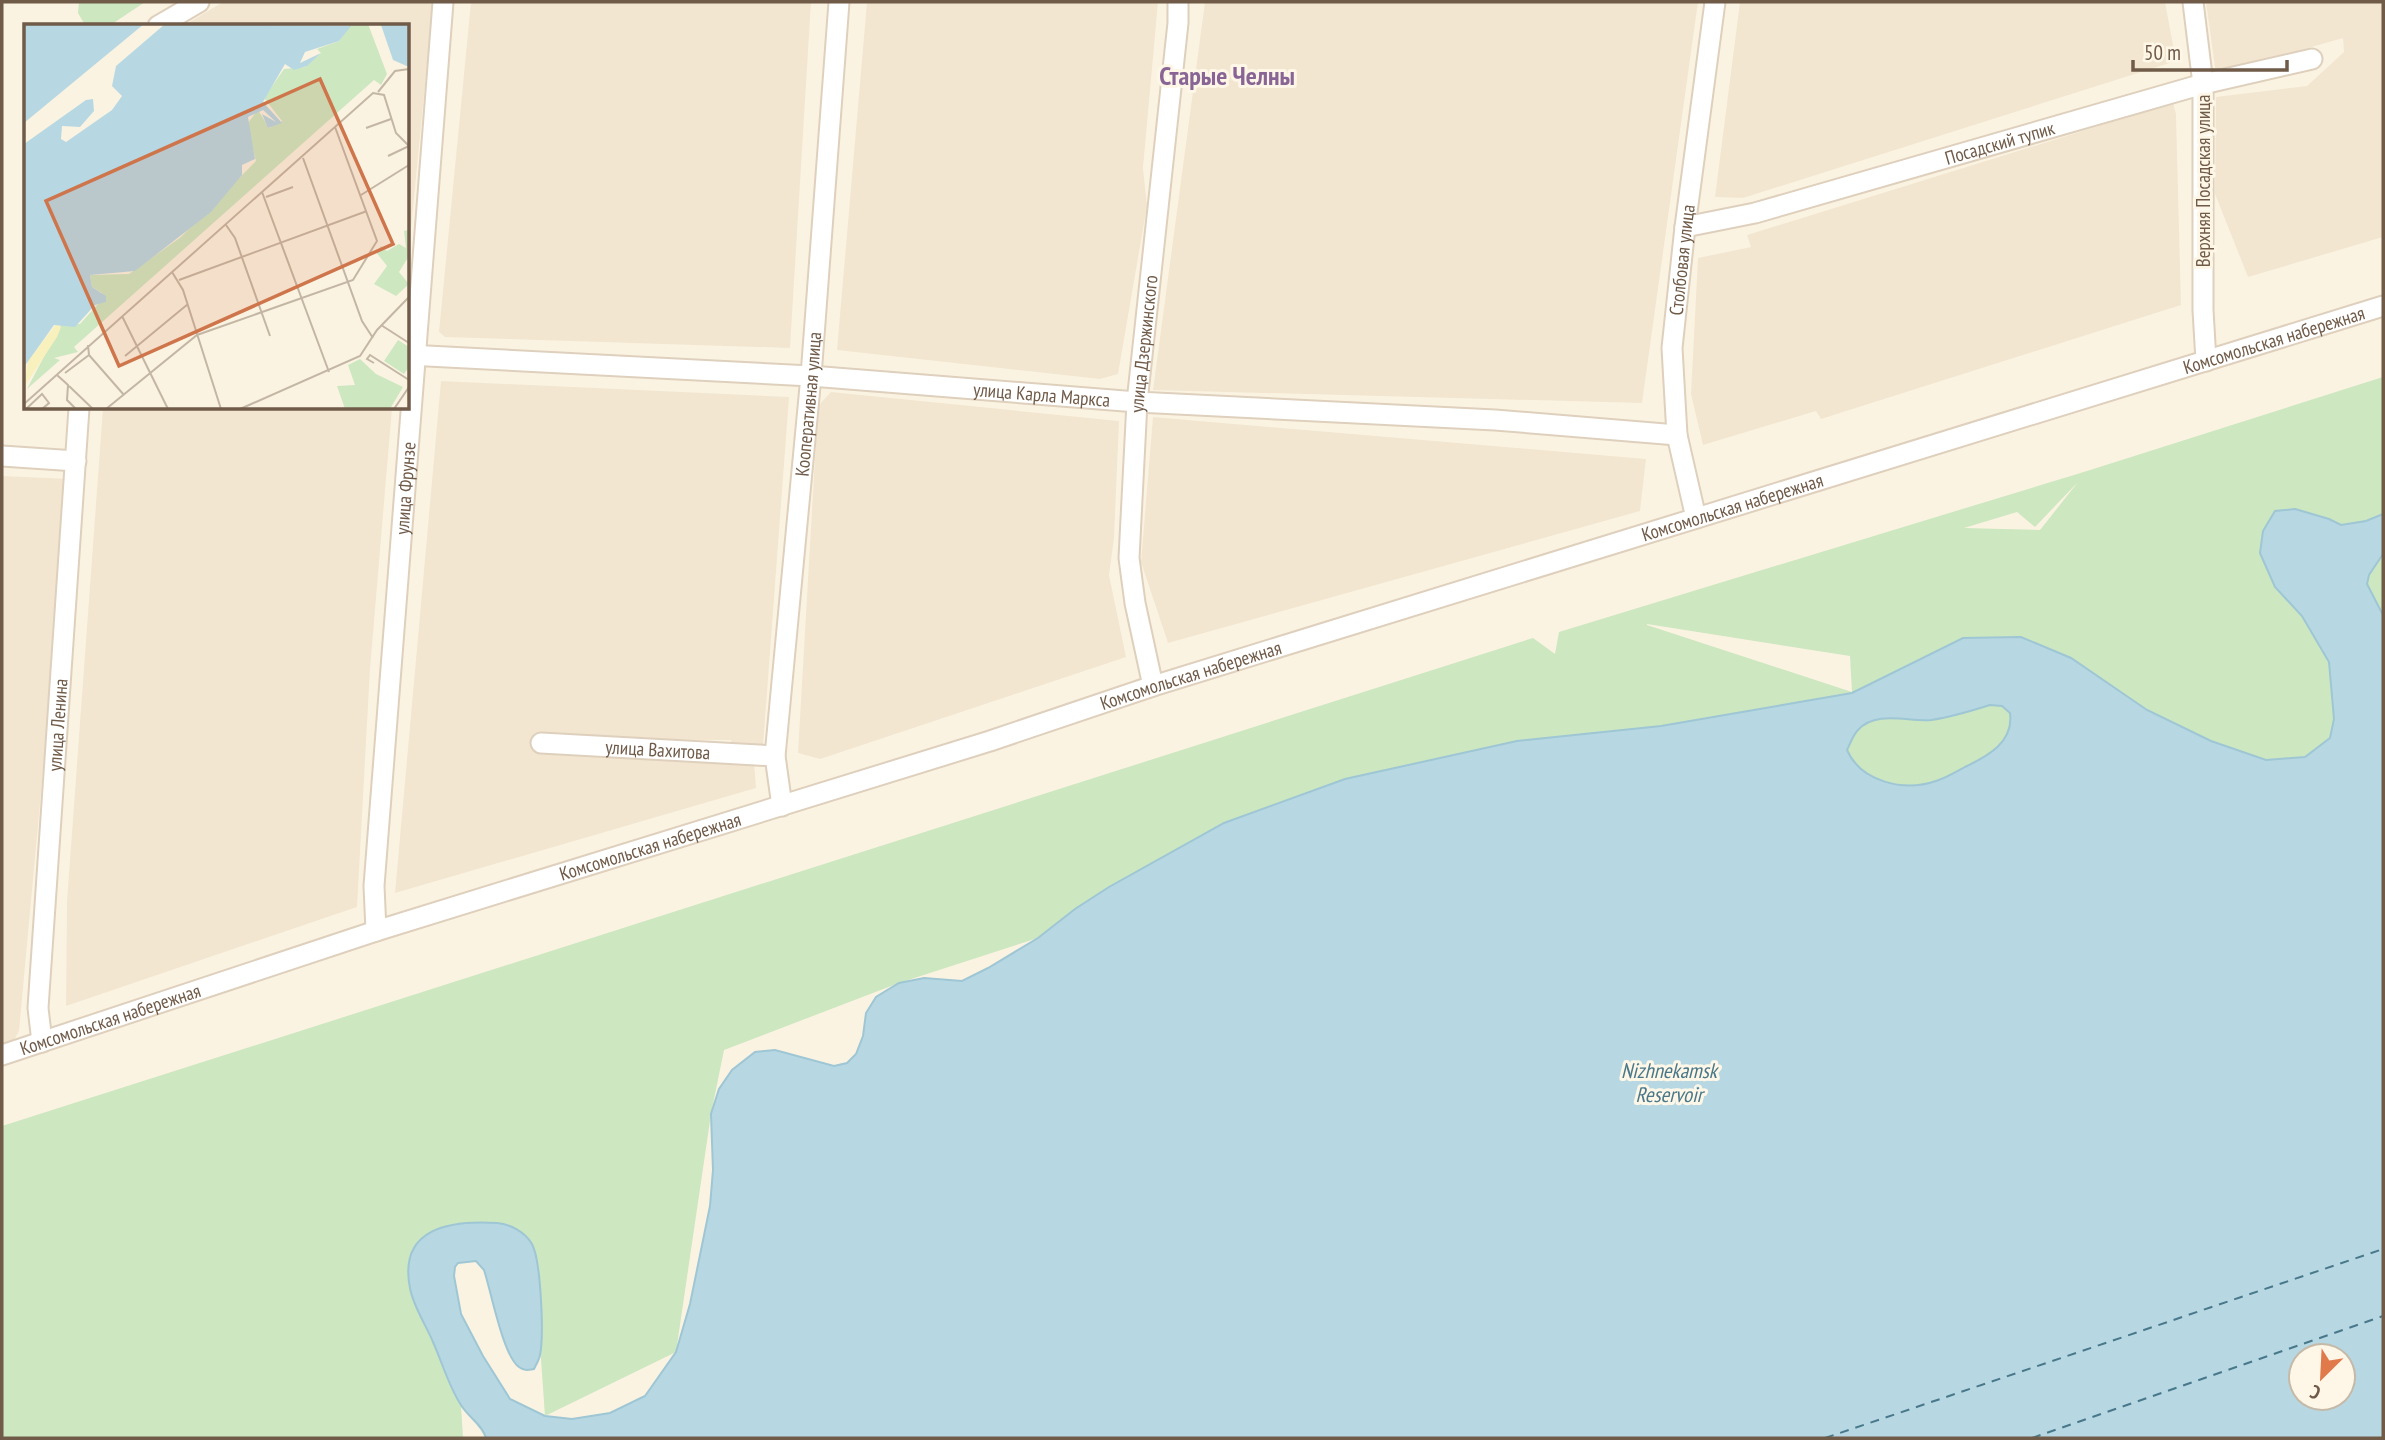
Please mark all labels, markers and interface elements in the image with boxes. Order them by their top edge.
inset map [24,24,410,410]
scale bar [2133,28,2287,72]
text: 50 m [2144,39,2181,66]
district label: Старые Челны [1159,59,1295,92]
street label: Верхняя Посадская улица [2191,95,2215,267]
street label: Посадский тупик [1942,115,2058,170]
street label: Столбовая улица [1664,203,1700,317]
street label: улица Дзержинского [1124,274,1163,413]
street label: Комсомольская набережная [2180,300,2368,379]
street label: Кооперативная улица [790,331,826,477]
street label: улица Карла Маркса [972,377,1111,412]
street label: улица Фрунзе [389,441,421,536]
street label: Комсомольская набережная [1639,468,1826,546]
street label: Комсомольская набережная [1097,635,1284,715]
street label: улица Ленина [42,678,72,772]
street label: улица Вахитова [605,735,711,764]
street label: Комсомольская набережная [556,807,744,886]
street label: Комсомольская набережная [17,978,204,1060]
water label: Nizhnekamsk Reservoir [1621,1057,1720,1108]
north arrow [2287,1342,2357,1412]
text: С [2306,1380,2324,1405]

